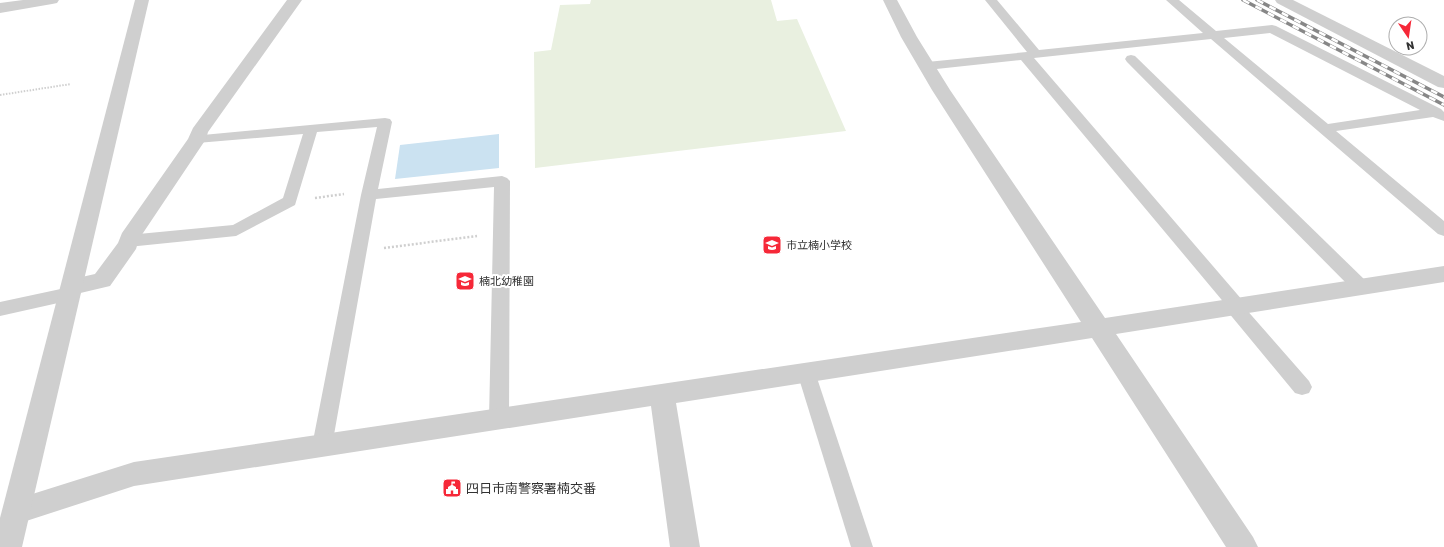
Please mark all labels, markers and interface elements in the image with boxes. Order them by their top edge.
north arrow [1388,16,1428,56]
text: N [1405,38,1415,52]
school or university icon: 市立楠小学校 [761,234,783,256]
place label: 市立楠小学校 [786,239,852,252]
school or university icon: 楠北幼稚園 [454,270,476,292]
place label: 楠北幼稚園 [479,275,534,288]
public building icon: 四日市南警察署楠交番 [441,477,463,499]
place label: 四日市南警察署楠交番 [466,481,596,496]

